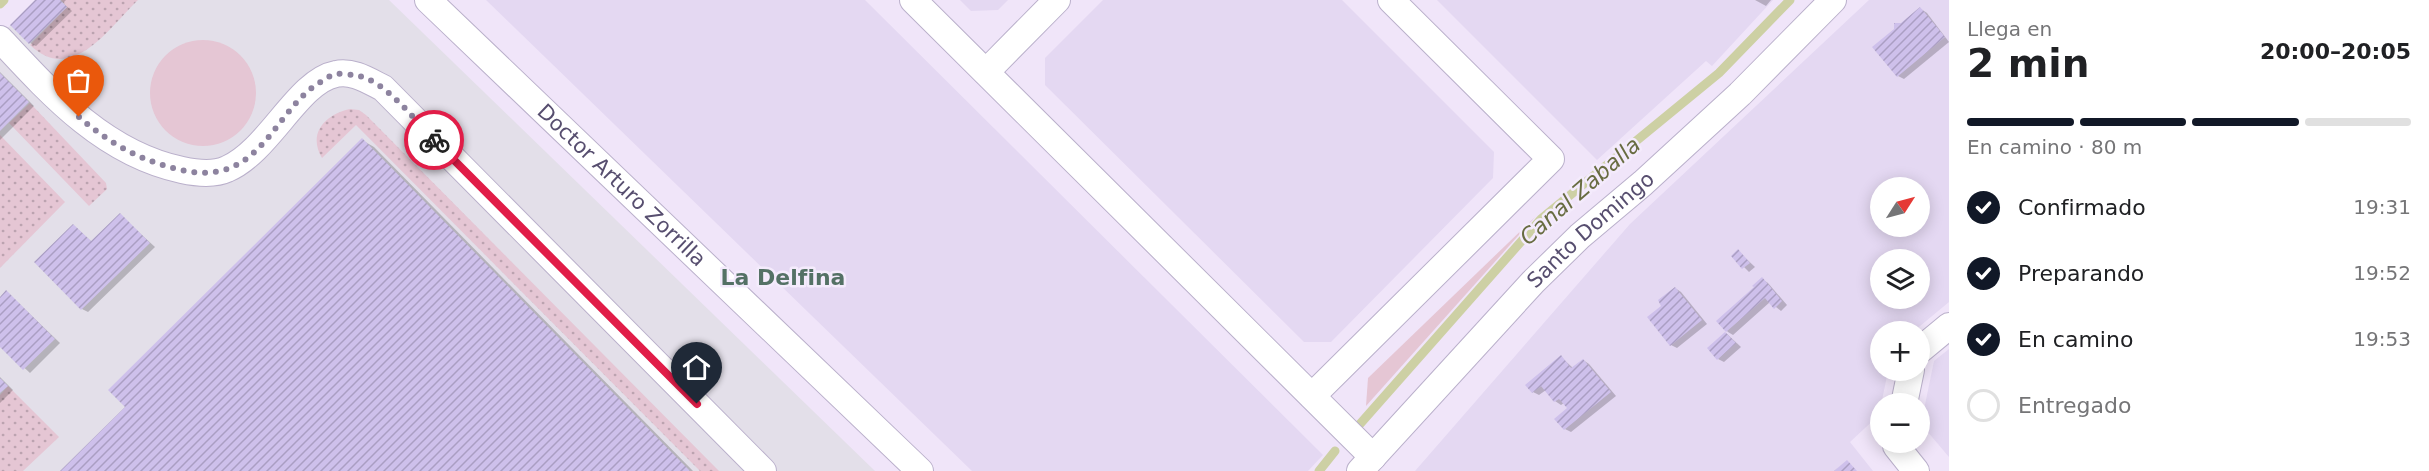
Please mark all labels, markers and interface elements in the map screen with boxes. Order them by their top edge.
text: Llega en [1967,17,2052,41]
text: 20:00–20:05 [2260,39,2411,64]
text: 2 min [1967,41,2089,86]
pin [53,55,104,117]
icon: bag [62,64,95,97]
street label: Doctor Arturo Zorrilla [532,99,711,271]
courier [404,110,464,170]
icon: bike [418,124,451,157]
water label: Canal Zaballa [1515,132,1645,250]
text: En camino · 80 m [1967,135,2142,159]
street label: Santo Domingo [1522,167,1659,293]
north arrow [1870,177,1930,237]
map controls [1870,177,1930,453]
icon: check [1967,191,2000,224]
text: Confirmado [2018,195,2146,220]
text: 19:31 [2353,195,2411,219]
button: layers [1870,249,1930,309]
icon: check [1967,257,2000,290]
text: Preparando [2018,261,2144,286]
text: 19:52 [2353,261,2411,285]
district label: La Delfina [721,265,845,290]
button: + [1870,321,1930,381]
icon: check [1967,323,2000,356]
text: En camino [2018,327,2133,352]
text: 19:53 [2353,327,2411,351]
pin [671,342,722,404]
icon: home [680,351,713,384]
button: − [1870,393,1930,453]
text: Entregado [2018,393,2131,418]

